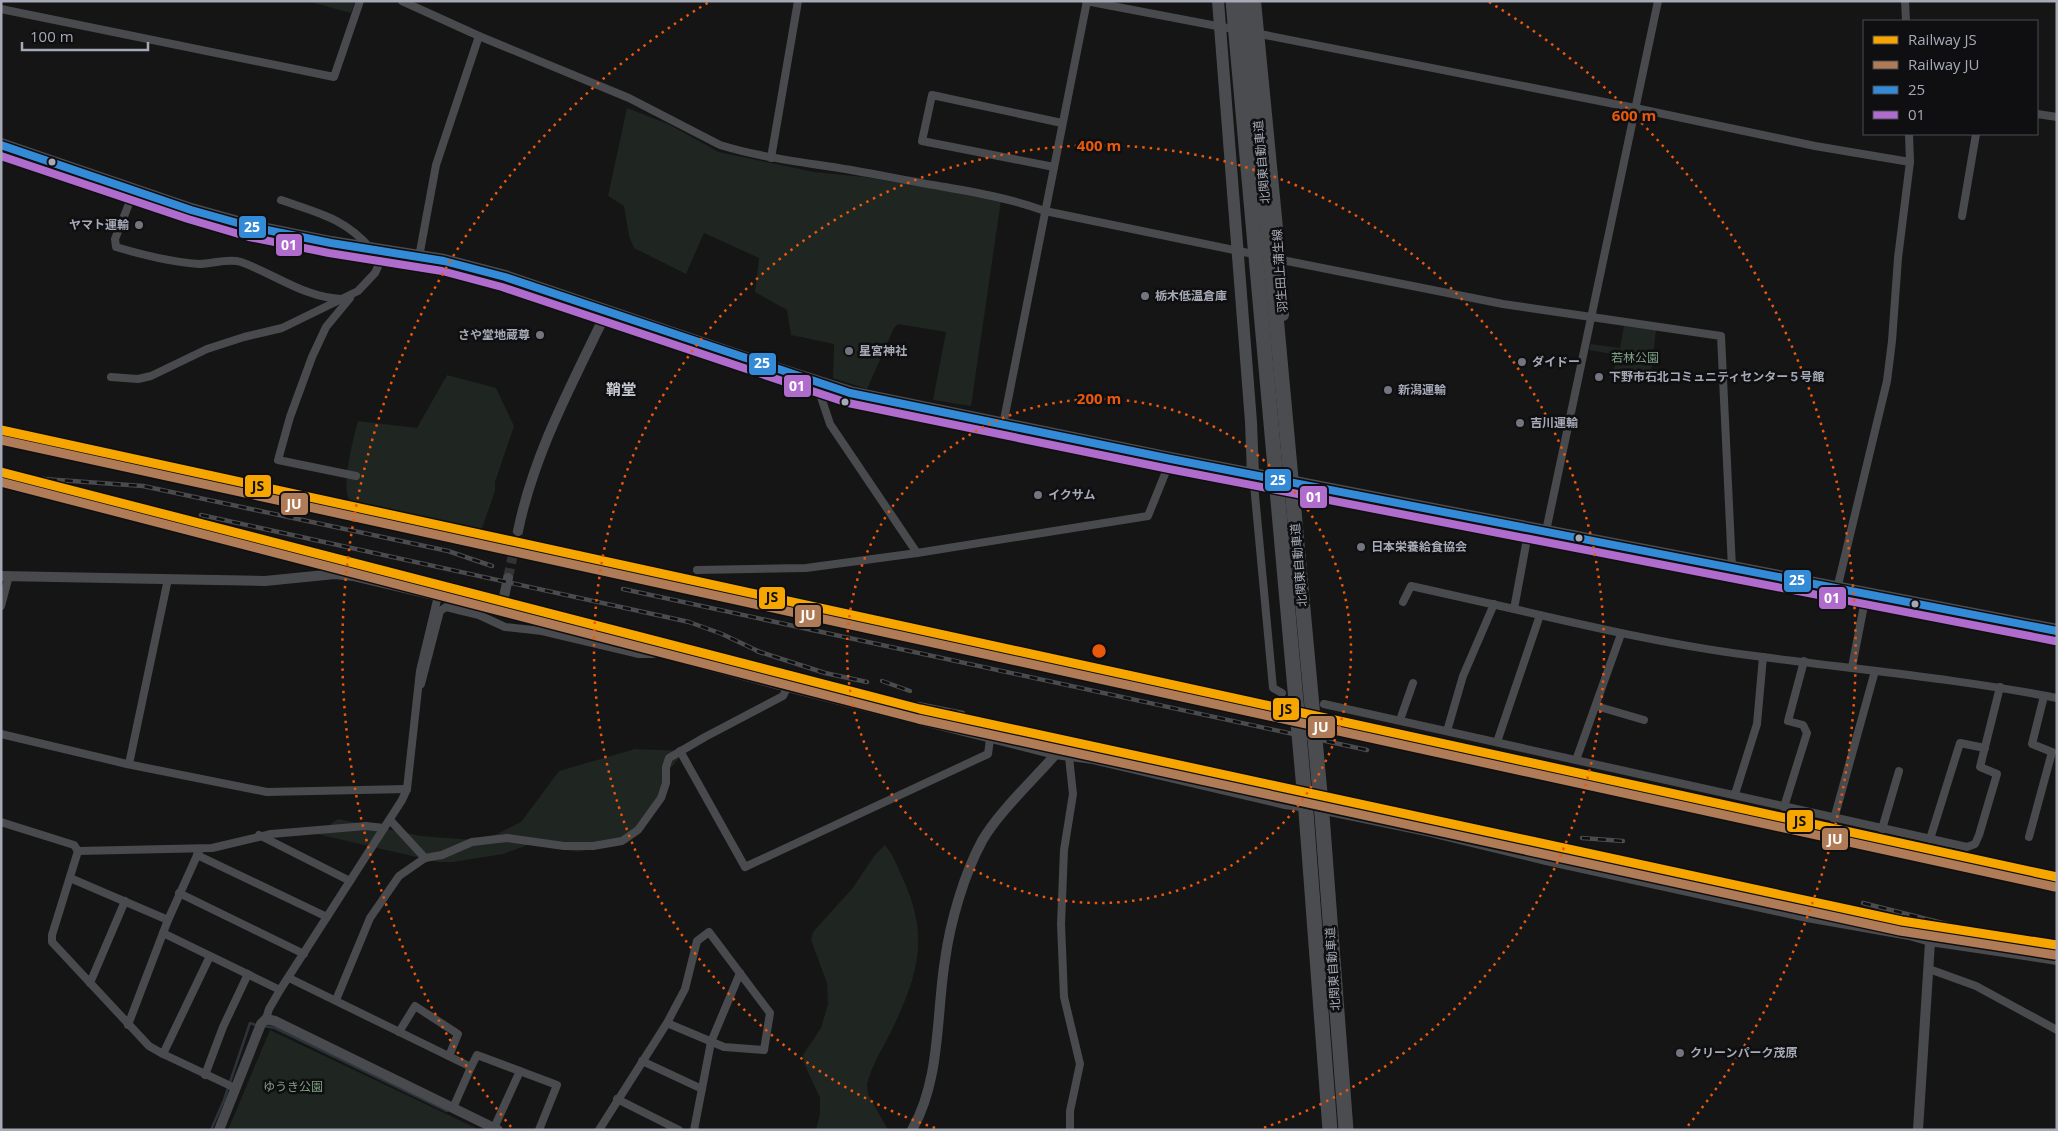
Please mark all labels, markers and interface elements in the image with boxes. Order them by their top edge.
scale bar [22,20,149,52]
legend [1863,20,2038,135]
text: 100 m [30,26,74,46]
text: Railway JS [1908,29,1977,49]
text: Railway JU [1908,54,1980,74]
text: 25 [1908,79,1925,99]
text: 01 [1908,104,1925,124]
text: 600 m [1612,105,1656,125]
street label: 北関東自動車道 [1249,119,1274,205]
text: 400 m [1077,135,1121,155]
unlabelled marker [47,157,57,167]
line badge: 25 [238,215,267,239]
place label: ヤマト運輸 [69,216,129,233]
text: 25 [244,217,260,236]
marker: ヤマト運輸 [133,219,145,231]
street label: 羽生田上蒲生線 [1268,229,1291,314]
line badge: 01 [275,233,303,257]
text: 01 [281,235,297,254]
place label: 栃木低温倉庫 [1155,287,1227,304]
marker: 栃木低温倉庫 [1139,290,1151,302]
place label: さや堂地蔵尊 [458,326,530,343]
marker: さや堂地蔵尊 [534,329,546,341]
place label: 星宮神社 [859,342,907,359]
marker: 星宮神社 [843,345,855,357]
park label: 若林公園 [1611,349,1659,366]
line badge: 25 [748,352,777,376]
text: 25 [754,353,770,372]
place label: ダイドー [1532,353,1580,370]
marker: ダイドー [1516,356,1528,368]
place label: 下野市石北コミュニティセンター５号館 [1609,368,1824,385]
marker: 下野市石北コミュニティセンター５号館 [1593,371,1605,383]
line badge: 01 [783,374,812,398]
text: 01 [789,376,805,395]
district label: 鞘堂 [606,379,636,399]
place label: 新潟運輸 [1398,381,1446,398]
marker: 新潟運輸 [1382,384,1394,396]
text: 200 m [1077,388,1121,408]
unlabelled marker [840,397,850,407]
place label: 吉川運輸 [1530,414,1578,431]
marker: 吉川運輸 [1514,417,1526,429]
line badge: 25 [1264,468,1292,492]
text: 25 [1270,470,1286,489]
line badge: JS [244,474,272,498]
text: JS [250,476,264,495]
line badge: 01 [1299,485,1328,509]
place label: イクサム [1048,486,1096,503]
text: 01 [1306,487,1322,506]
marker: イクサム [1032,489,1044,501]
line badge: JU [280,492,309,516]
text: JU [284,494,302,513]
street label: 北関東自動車道 [1286,522,1311,608]
unlabelled marker [1574,533,1584,543]
place label: 日本栄養給食協会 [1371,538,1467,555]
marker: 日本栄養給食協会 [1355,541,1367,553]
line badge: 25 [1783,569,1812,593]
text: 25 [1789,570,1805,589]
line badge: JS [758,586,786,610]
line badge: 01 [1818,586,1847,610]
text: JS [764,587,778,606]
text: 01 [1824,588,1840,607]
unlabelled marker [1910,599,1920,609]
line badge: JU [794,604,822,628]
text: JU [798,605,816,624]
centre of rings [1090,642,1108,660]
line badge: JS [1272,697,1300,721]
text: JS [1278,699,1292,718]
line badge: JU [1307,715,1336,739]
text: JU [1311,717,1329,736]
line badge: JS [1786,809,1814,833]
text: JS [1792,811,1806,830]
line badge: JU [1821,827,1849,851]
text: JU [1825,829,1843,848]
street label: 北関東自動車道 [1321,927,1344,1012]
place label: クリーンパーク茂原 [1690,1044,1797,1061]
marker: クリーンパーク茂原 [1674,1047,1686,1059]
park label: ゆうき公園 [263,1078,323,1095]

